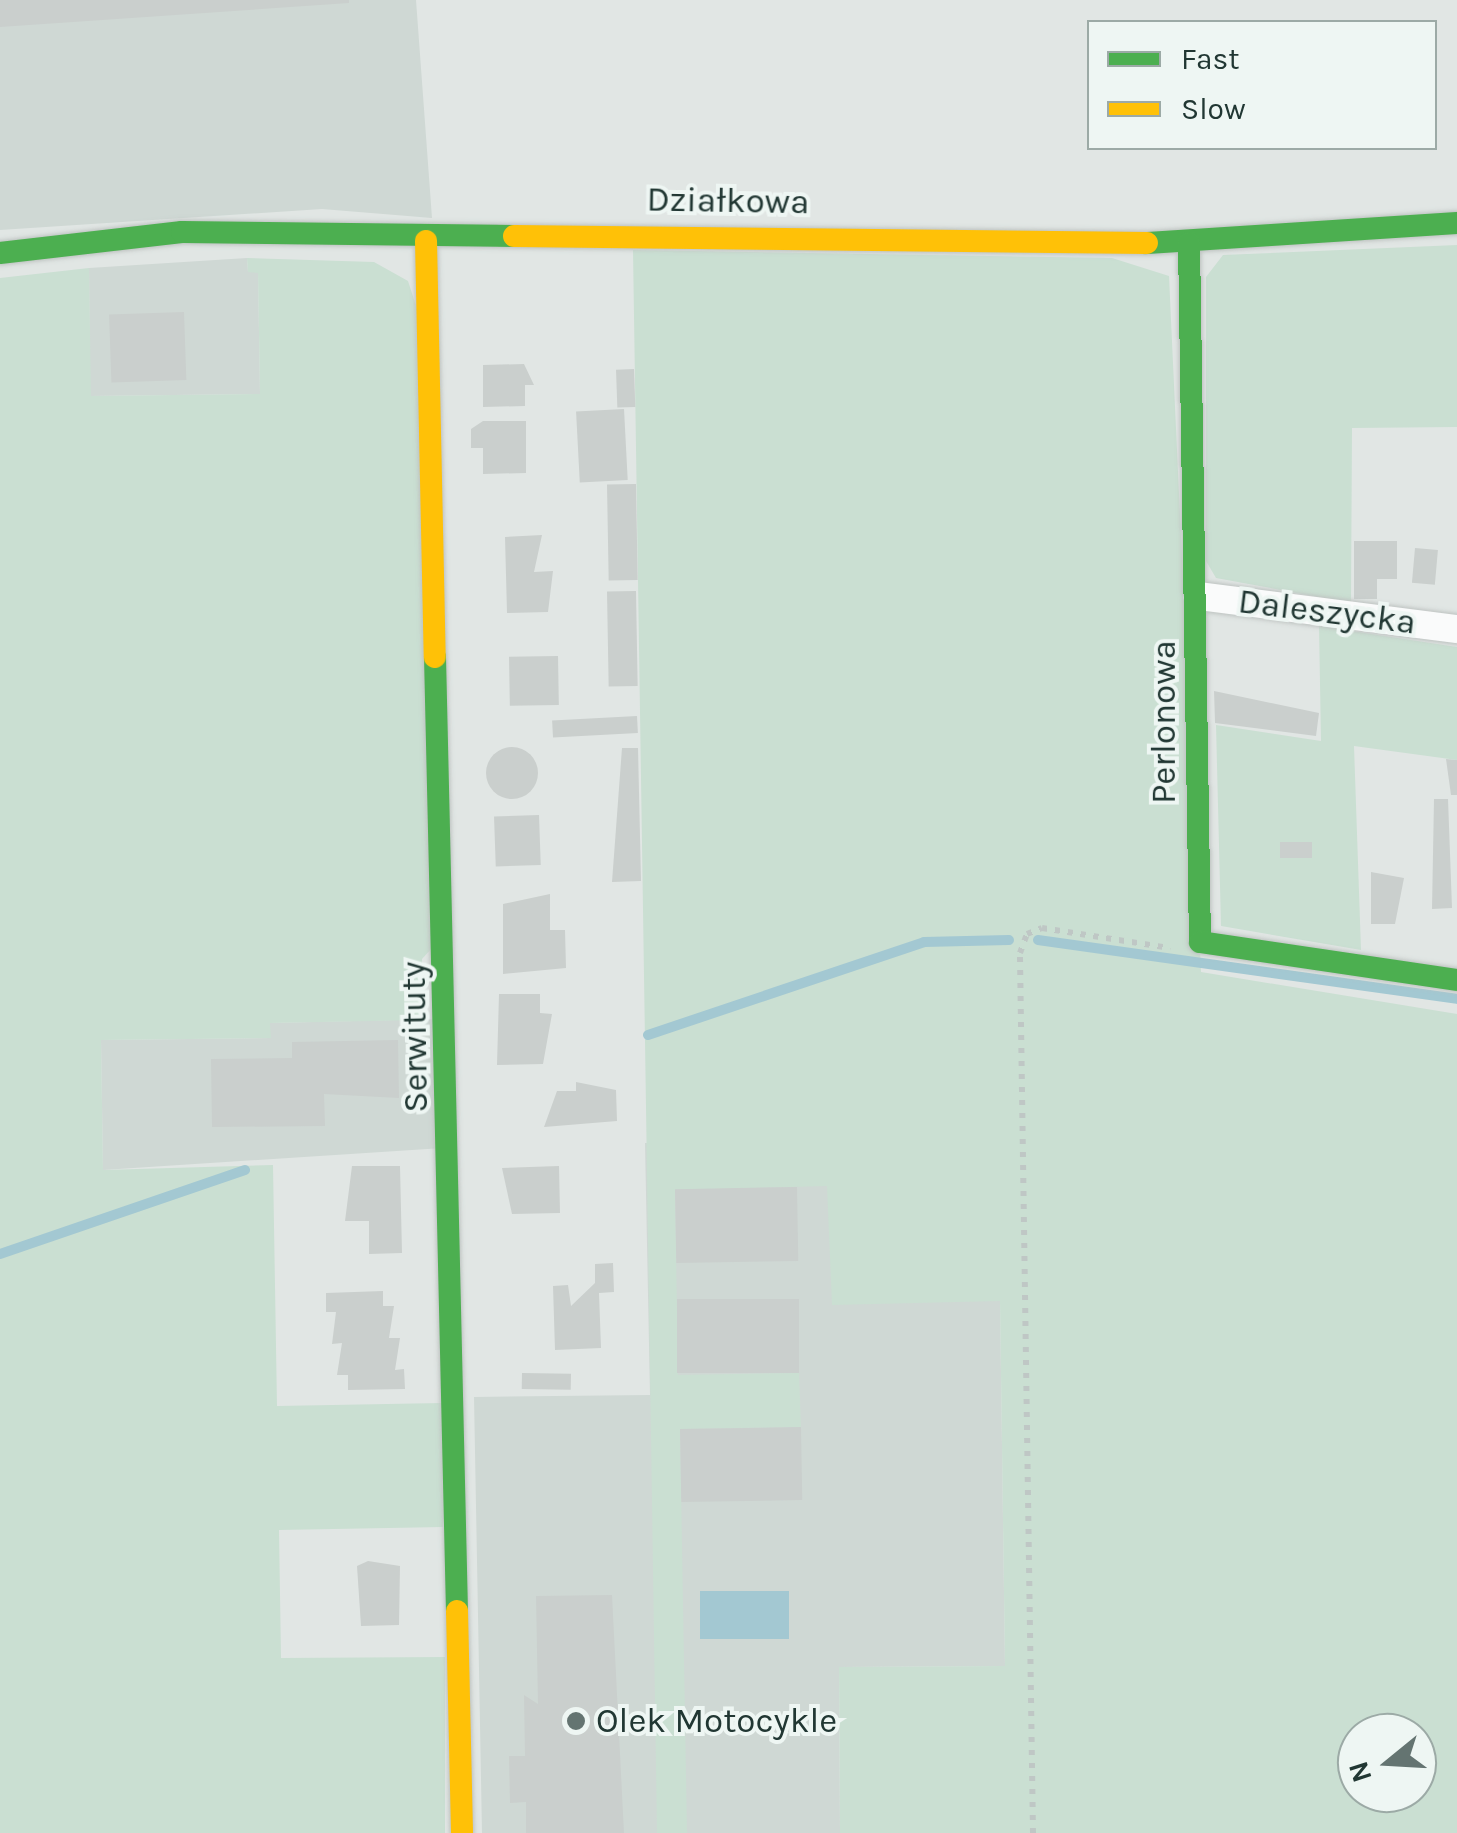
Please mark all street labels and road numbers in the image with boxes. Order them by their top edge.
street label: Działkowa [646,179,810,223]
street label: Daleszycka [1236,580,1418,644]
street label: Perlonowa [1143,640,1185,804]
street label: Serwituty [393,961,437,1113]

